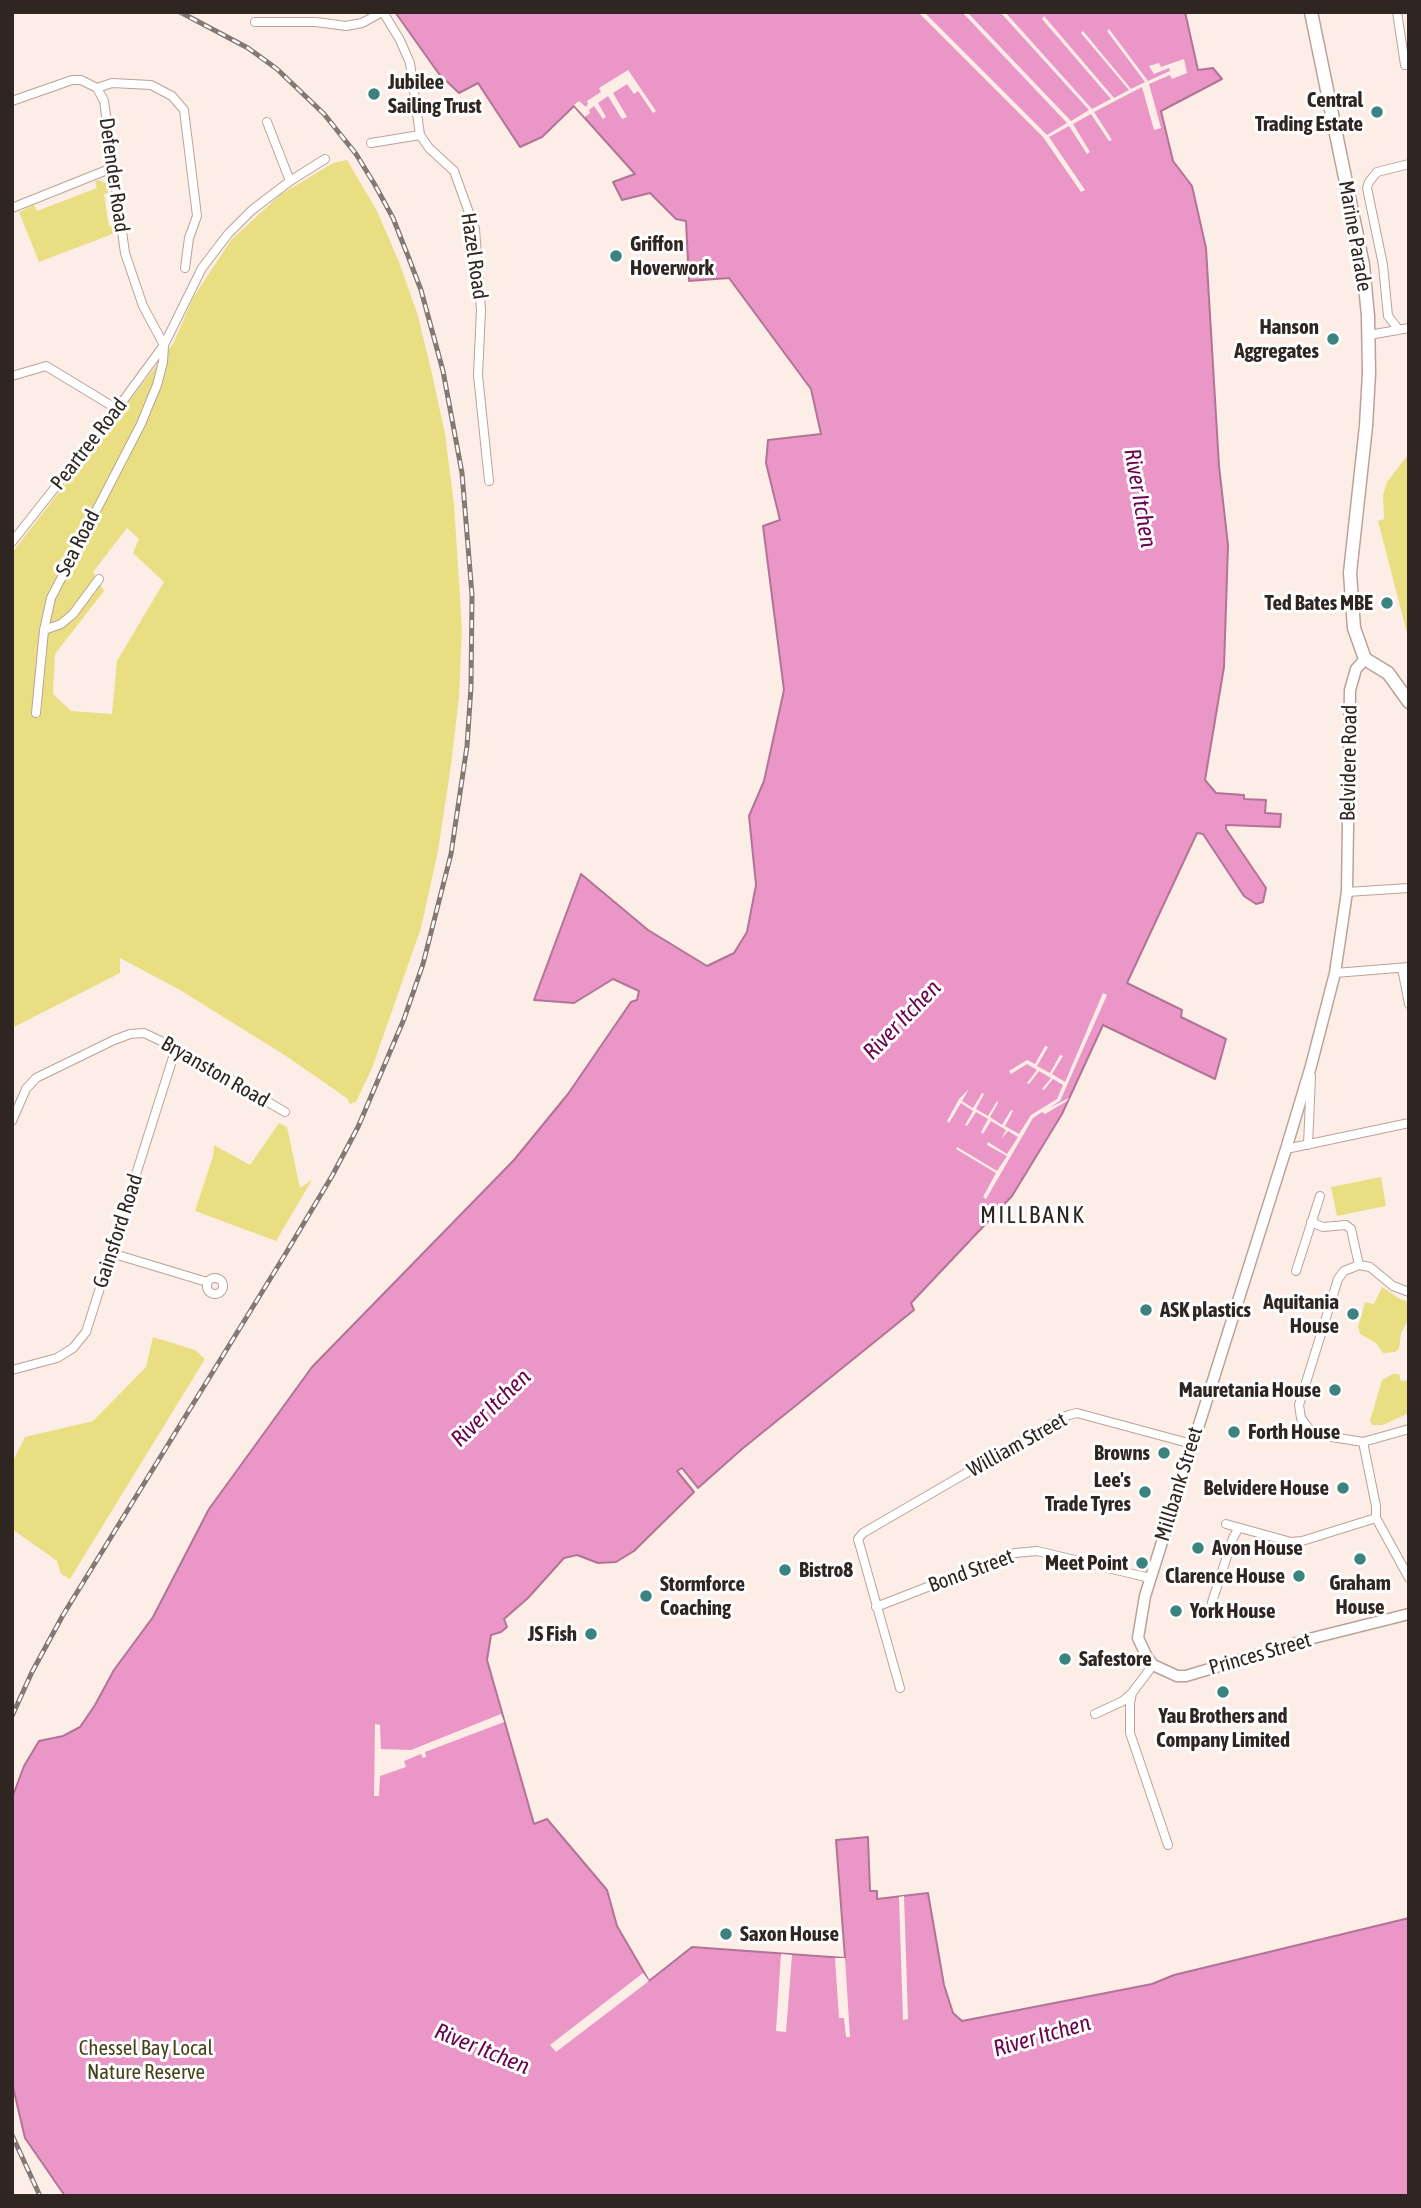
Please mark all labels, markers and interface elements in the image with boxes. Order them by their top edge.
place label: Jubilee Sailing Trust [388,69,482,119]
marker: Jubilee Sailing Trust [366,86,382,102]
place label: Central Trading Estate [1255,87,1363,137]
marker: Central Trading Estate [1369,104,1385,120]
street label: Defender Road [93,116,135,234]
street label: Marine Parade [1333,179,1377,293]
street label: Hazel Road [455,211,493,301]
place label: Griffon Hoverwork [630,231,714,281]
marker: Griffon Hoverwork [608,248,624,264]
place label: Hanson Aggregates [1234,314,1319,364]
marker: Hanson Aggregates [1325,331,1341,347]
street label: Peartree Road [45,393,133,495]
water label: River Itchen [1118,446,1162,550]
street label: Sea Road [51,506,105,580]
place label: Ted Bates MBE [1264,590,1373,616]
marker: Ted Bates MBE [1379,595,1395,611]
street label: Belvidere Road [1335,705,1363,821]
water label: River Itchen [857,974,947,1066]
street label: Bryanston Road [156,1031,274,1113]
street label: Gainsford Road [88,1171,148,1291]
district label: MILLBANK [981,1201,1085,1229]
place label: Aquitania House [1263,1289,1339,1339]
place label: ASK plastics [1160,1297,1251,1323]
marker: ASK plastics [1138,1302,1154,1318]
marker: Aquitania House [1345,1306,1361,1322]
water label: River Itchen [445,1363,537,1453]
place label: Mauretania House [1179,1377,1321,1403]
marker: Mauretania House [1327,1382,1343,1398]
street label: William Street [963,1407,1071,1483]
place label: Forth House [1248,1419,1340,1445]
street label: Millbank Street [1150,1424,1208,1544]
marker: Forth House [1226,1424,1242,1440]
place label: Browns [1094,1440,1150,1466]
marker: Browns [1156,1445,1172,1461]
place label: Lee's Trade Tyres [1045,1467,1131,1517]
place label: Belvidere House [1203,1475,1329,1501]
marker: Belvidere House [1335,1480,1351,1496]
marker: Lee's Trade Tyres [1137,1484,1153,1500]
place label: Avon House [1212,1535,1303,1561]
marker: Avon House [1190,1540,1206,1556]
street label: Bond Street [925,1544,1017,1598]
place label: Meet Point [1045,1550,1128,1576]
marker: Graham House [1352,1551,1368,1567]
marker: Meet Point [1134,1555,1150,1571]
place label: Bistro8 [799,1557,853,1583]
marker: Bistro8 [777,1562,793,1578]
place label: Clarence House [1165,1563,1285,1589]
marker: Clarence House [1291,1568,1307,1584]
place label: Graham House [1329,1570,1391,1620]
place label: Stormforce Coaching [660,1571,745,1621]
marker: Stormforce Coaching [638,1588,654,1604]
place label: York House [1190,1598,1275,1624]
marker: York House [1168,1603,1184,1619]
place label: JS Fish [528,1621,577,1647]
marker: JS Fish [583,1626,599,1642]
street label: Princes Street [1206,1627,1314,1681]
place label: Safestore [1079,1646,1152,1672]
marker: Safestore [1057,1651,1073,1667]
marker: Yau Brothers and Company Limited [1215,1684,1231,1700]
place label: Yau Brothers and Company Limited [1156,1703,1290,1753]
place label: Saxon House [740,1921,839,1947]
marker: Saxon House [718,1926,734,1942]
water label: River Itchen [990,2009,1094,2063]
water label: River Itchen [431,2017,533,2081]
park label: Chessel Bay Local Nature Reserve [79,2035,213,2085]

